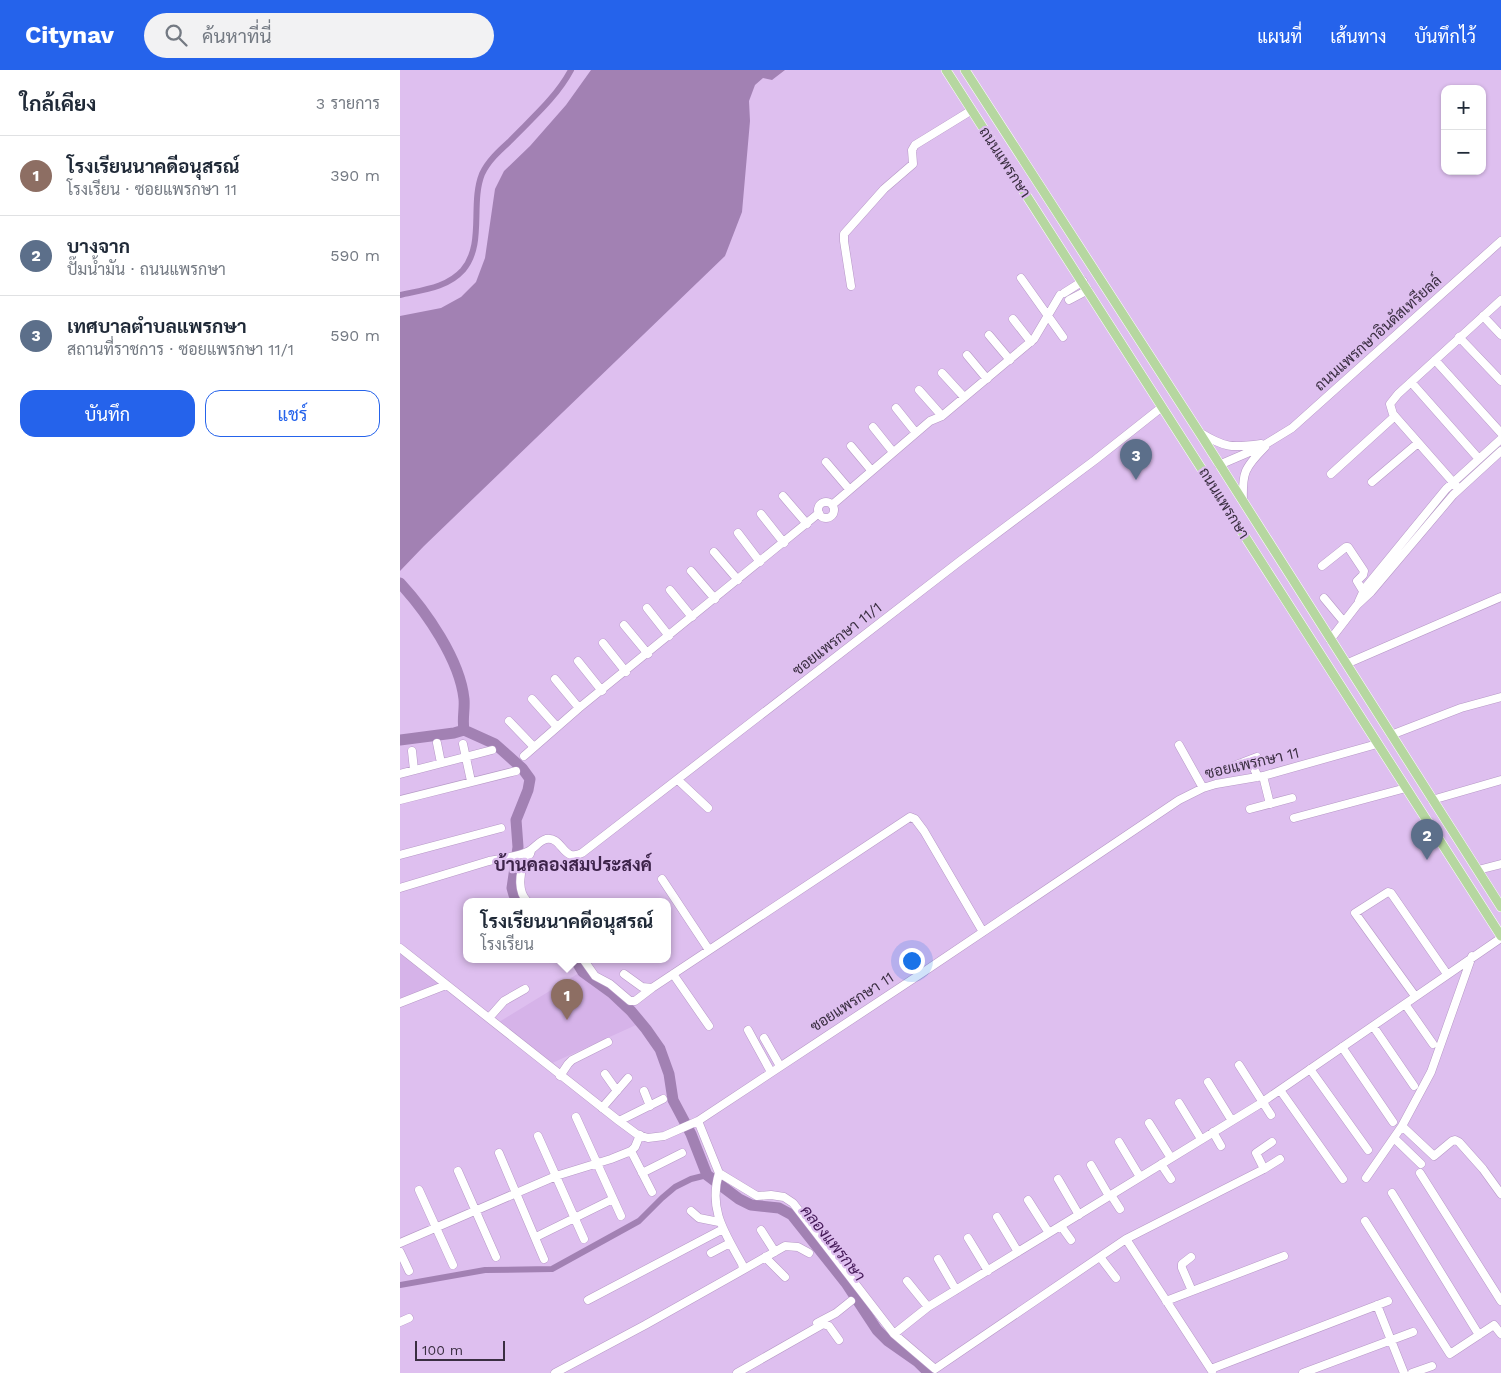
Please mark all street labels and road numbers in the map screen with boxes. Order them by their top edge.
street label: ถนนแพรกษา [975,123,1035,201]
street label: ถนนแพรกษาอินดัสเทรียลล์ [1310,271,1445,395]
street label: ถนนแพรกษา [1195,464,1253,542]
street label: ซอยแพรกษา 11/1 [789,599,885,679]
street label: ซอยแพรกษา 11 [1203,743,1301,783]
street label: ซอยแพรกษา 11 [807,968,897,1036]

